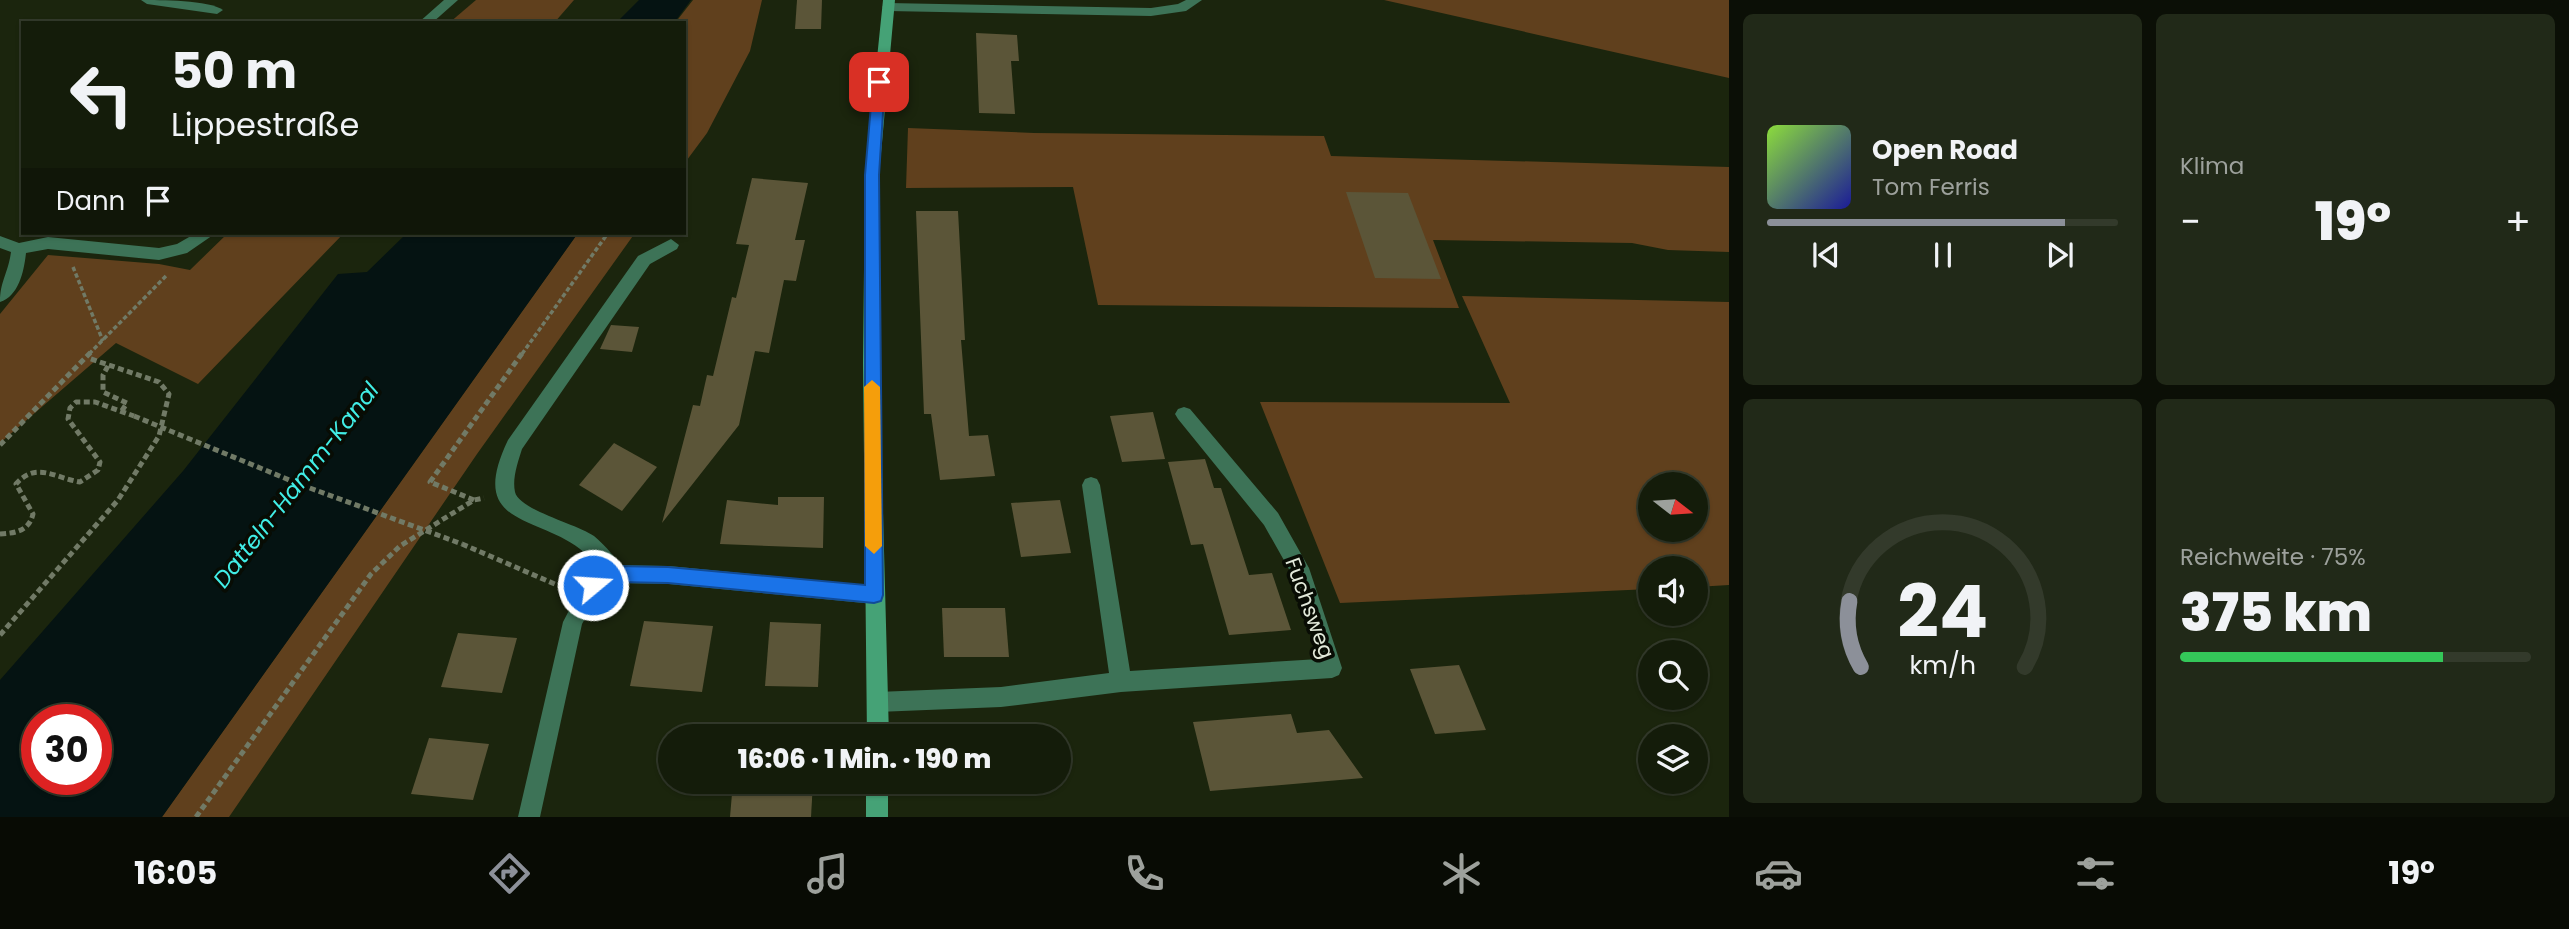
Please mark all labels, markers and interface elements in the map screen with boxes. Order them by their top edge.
text: 50 m [171,37,297,105]
icon: left [56,49,147,140]
pin [849,52,909,112]
icon: arrive [860,63,898,101]
text: Lippestraße [171,102,359,147]
text: Open Road [1872,132,2018,168]
text: Klima [2180,150,2244,182]
text: Tom Ferris [1872,171,1990,203]
icon: arrive [139,182,177,220]
text: Dann [56,183,125,219]
text: 19° [2315,185,2391,258]
text: − [2180,195,2201,248]
text: + [2505,195,2531,248]
icon: previous [1807,236,1845,274]
icon: pause [1924,236,1962,274]
icon: next [2041,236,2079,274]
water label: Datteln-Hamm-Kanal [206,375,387,594]
north arrow [1638,472,1708,542]
map controls [1638,472,1708,794]
text: Reichweite · 75% [2180,541,2366,573]
position arrow [556,548,630,622]
street label: Fuchsweg [1278,553,1342,663]
button: sound [1638,556,1708,626]
text: 24 [1897,561,1988,662]
text: 375 km [2180,576,2372,649]
button: search [1638,640,1708,710]
text: km/h [1909,648,1976,683]
speed limit sign: 30 [21,704,112,795]
button: layers [1638,724,1708,794]
text: 16:06 · 1 Min. · 190 m [738,741,991,777]
icon: directions [485,849,534,898]
icon: music [803,849,852,898]
icon: phone [1120,849,1169,898]
icon: climate [1437,849,1486,898]
icon: car [1754,849,1803,898]
icon: filters [2071,849,2120,898]
text: 16:05 [134,850,217,895]
text: 19° [2388,850,2435,895]

